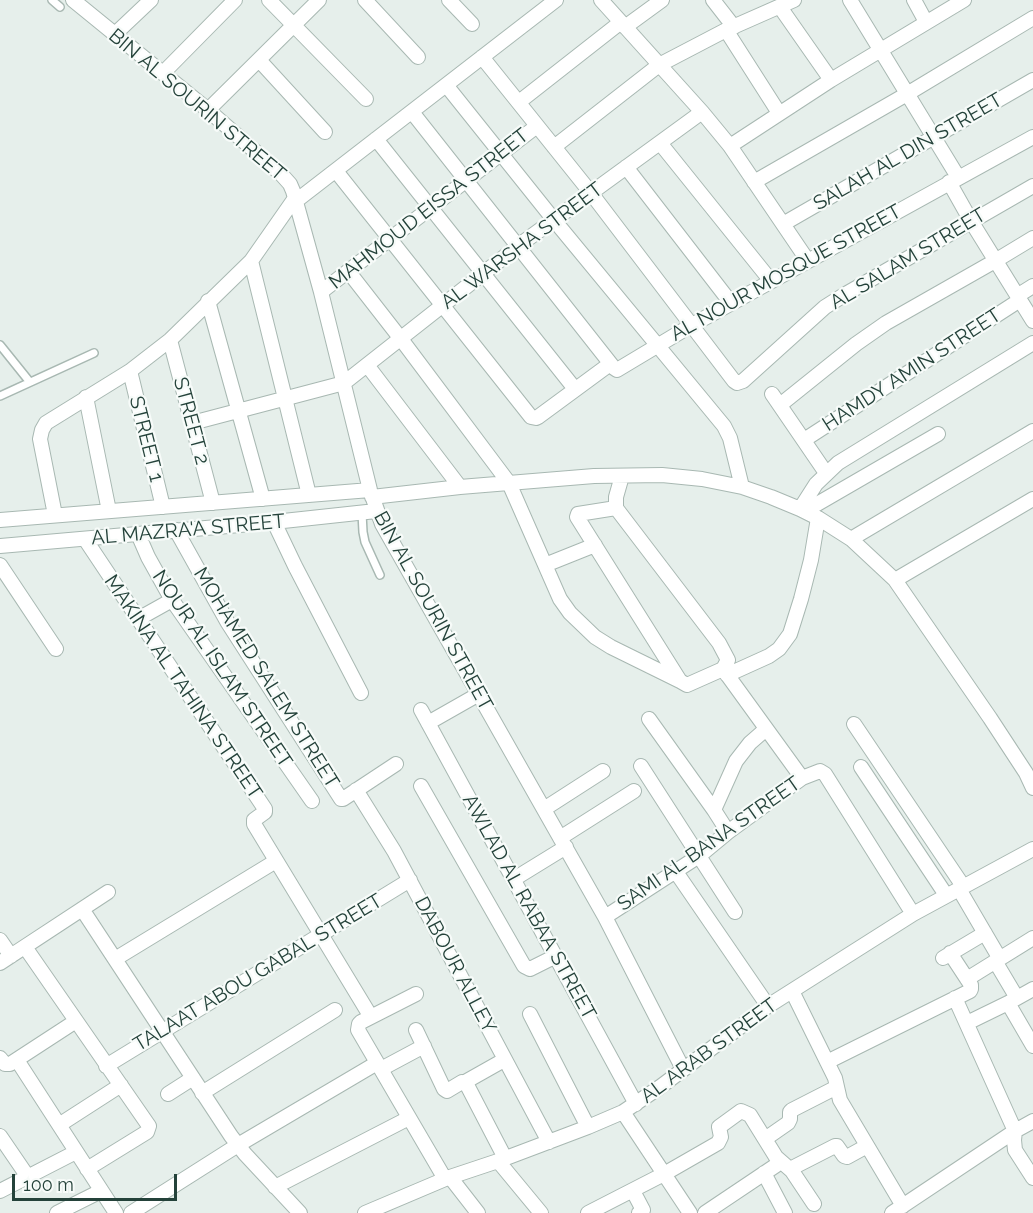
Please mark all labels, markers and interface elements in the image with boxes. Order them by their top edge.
street label: BIN AL SOURIN STREET [104,24,290,186]
street label: SALAH AL DIN STREET [809,88,1007,216]
street label: MAHMOUD EISSA STREET [324,124,534,294]
street label: AL WARSHA STREET [436,177,608,315]
street label: AL NOUR MOSQUE STREET [666,199,906,347]
street label: AL SALAM STREET [826,203,990,315]
street label: HAMDY AMIN STREET [818,303,1006,437]
street label: STREET 2 [168,375,214,467]
street label: STREET 1 [124,394,168,484]
street label: BIN AL SOURIN STREET [368,507,498,715]
street label: AL MAZRA'A STREET [90,510,286,550]
street label: MOHAMED SALEM STREET [188,563,344,793]
street label: NOUR AL ISLAM STREET [147,566,297,772]
street label: MAKINA AL TAHINA STREET [99,570,267,804]
street label: SAMI AL BANA STREET [613,772,805,916]
street label: AWLAD AL RABAA STREET [457,790,601,1024]
street label: TALAAT ABOU GABAL STREET [129,889,387,1057]
street label: DABOUR ALLEY [409,893,501,1037]
street label: AL ARAB STREET [636,993,782,1109]
scale bar [15,1162,180,1200]
text: 100 m [23,1174,74,1195]

